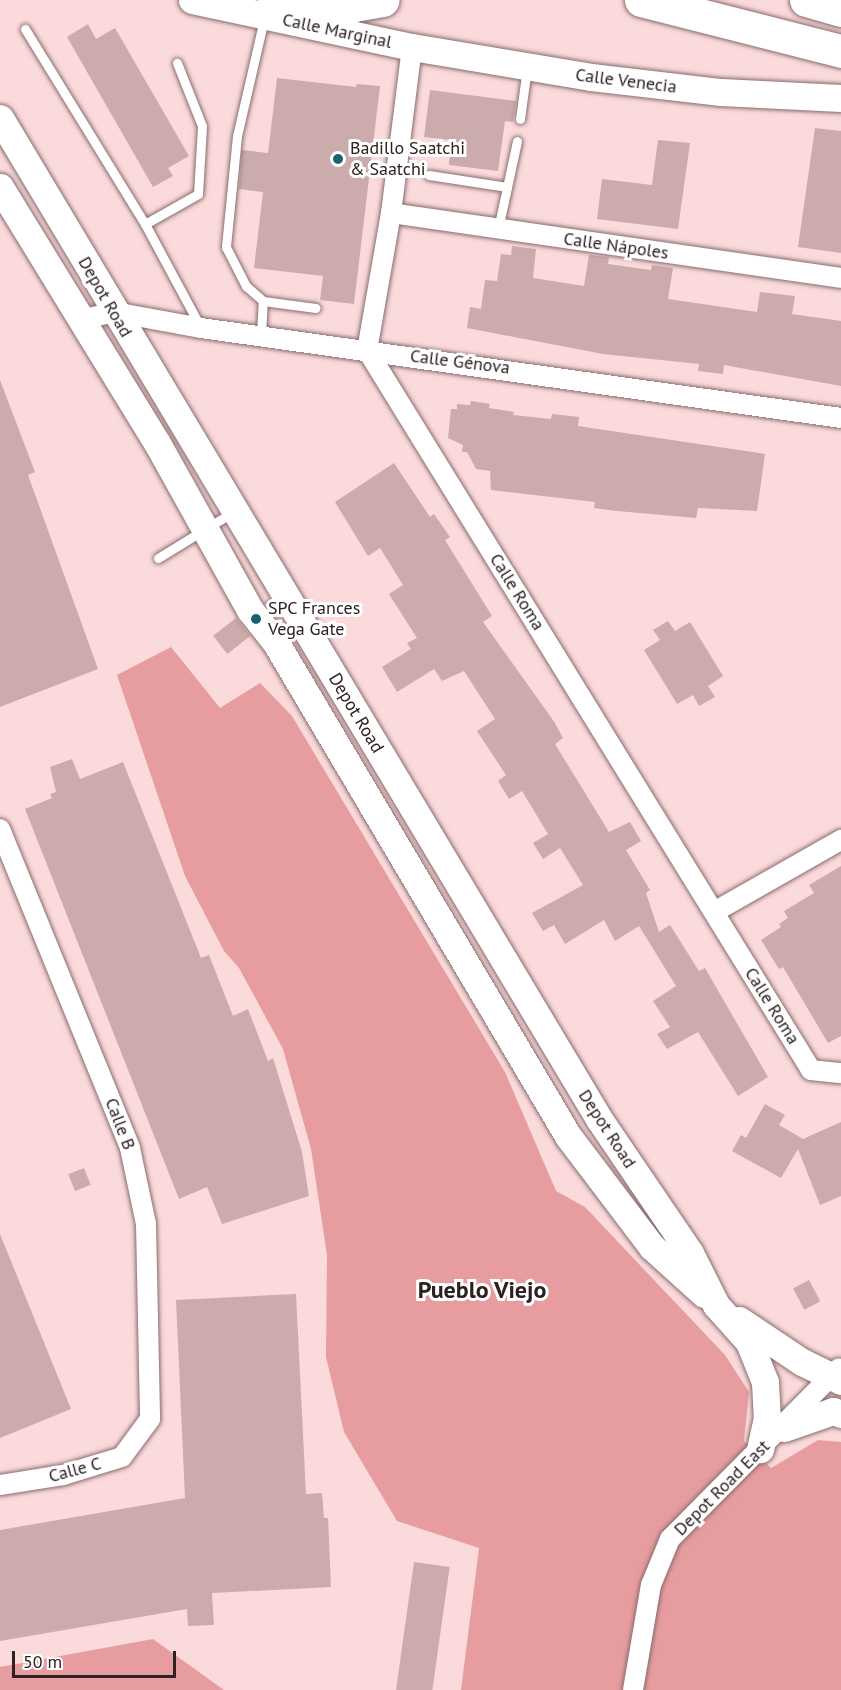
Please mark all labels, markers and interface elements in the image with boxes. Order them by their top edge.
street label: Calle Marginal [280,9,394,53]
street label: Calle Venecia [574,64,678,98]
place label: Badillo Saatchi & Saatchi [350,138,465,180]
marker: Badillo Saatchi & Saatchi [331,152,345,166]
street label: Calle Nápoles [562,228,670,264]
street label: Depot Road [73,253,137,341]
street label: Calle Génova [409,345,511,379]
street label: Calle Roma [485,550,549,634]
place label: SPC Frances Vega Gate [268,598,361,640]
marker: SPC Frances Vega Gate [249,612,263,626]
street label: Depot Road [324,669,388,757]
street label: Calle Roma [740,964,804,1048]
street label: Depot Road [574,1086,640,1172]
street label: Calle B [100,1095,140,1153]
district label: Pueblo Viejo [417,1276,547,1304]
street label: Depot Road East [670,1436,774,1540]
street label: Calle C [46,1453,104,1487]
scale bar [15,1639,178,1677]
text: 50 m [23,1650,62,1673]

